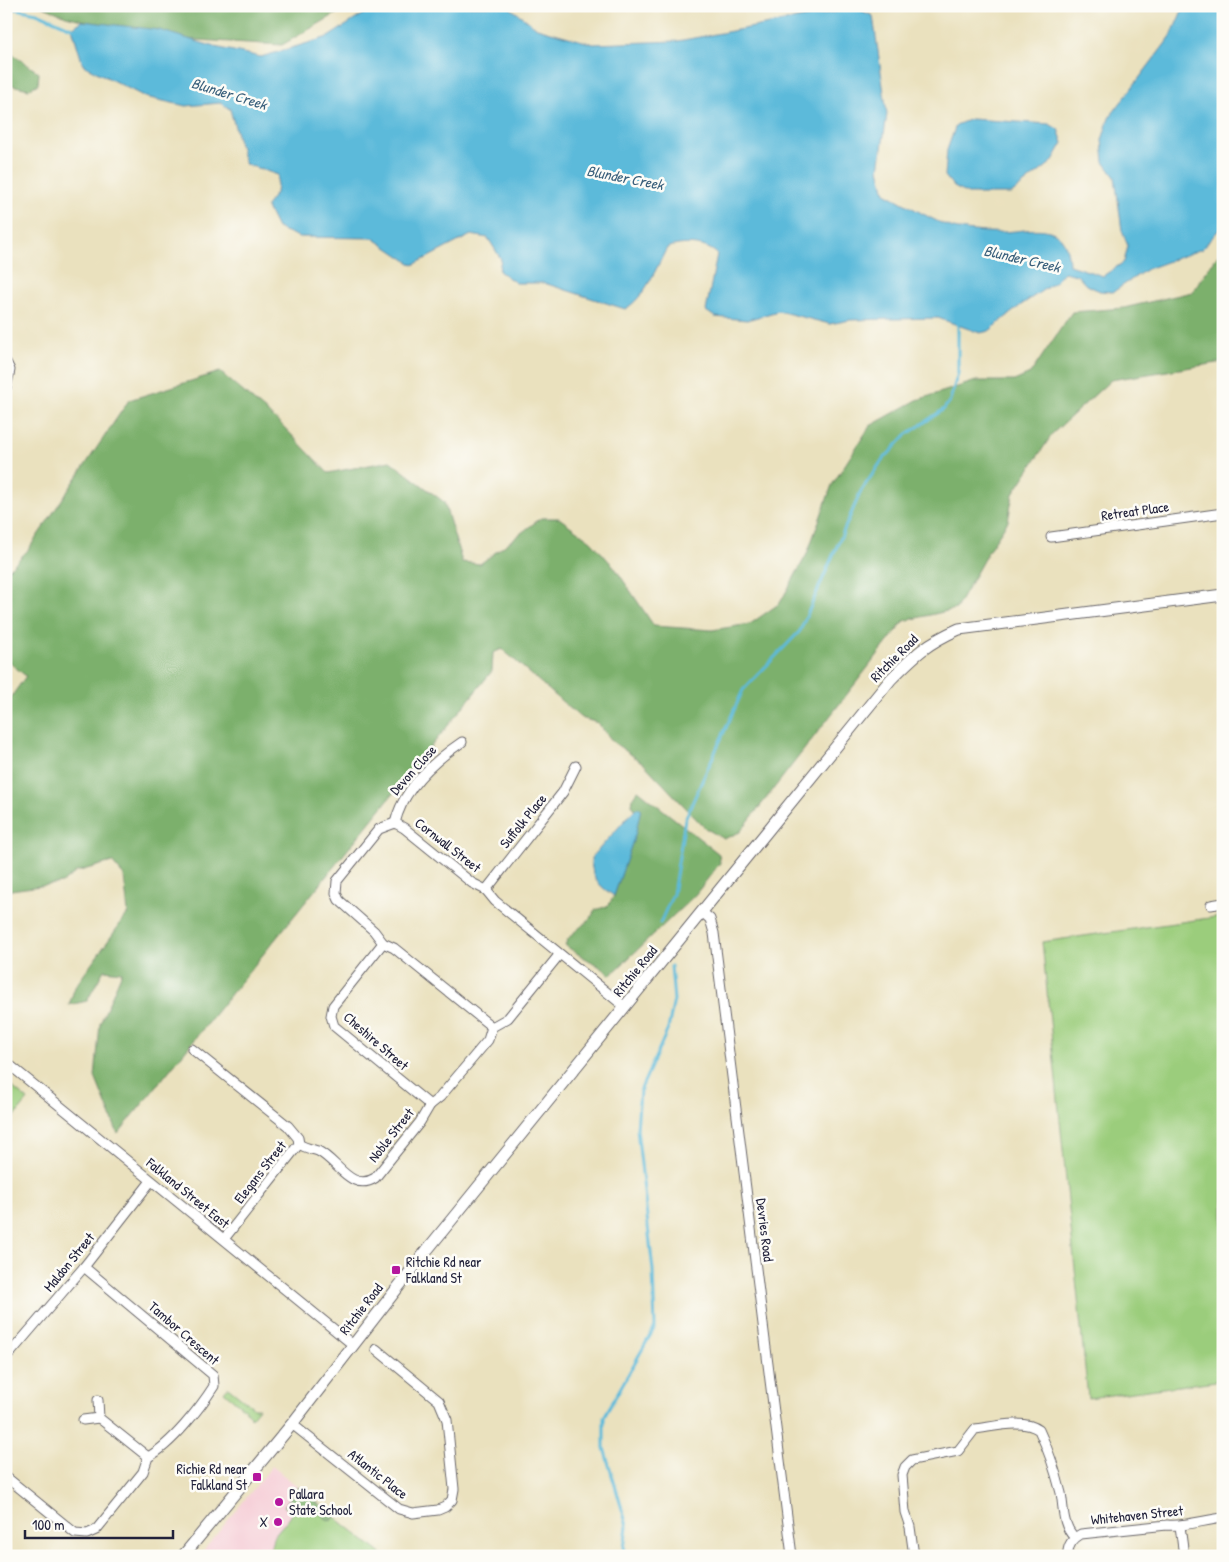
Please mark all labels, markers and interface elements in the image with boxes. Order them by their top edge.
water label: Blunder Creek [189,72,271,115]
water label: Blunder Creek [585,160,667,196]
water label: Blunder Creek [982,240,1064,278]
street label: Retreat Place [1100,496,1170,525]
street label: Ritchie Road [866,629,922,686]
street label: Devon Close [385,740,440,799]
street label: Suffolk Place [495,789,551,852]
street label: Cornwall Street [411,813,485,876]
street label: Ritchie Road [608,941,661,1000]
street label: Cheshire Street [340,1007,413,1074]
street label: Noble Street [363,1103,418,1166]
street label: Elegans Street [229,1136,291,1208]
street label: Falkland Street East [142,1152,234,1232]
street label: Devries Road [752,1197,779,1263]
street label: Maldon Street [39,1228,98,1295]
place label: Ritchie Rd near Falkland St [405,1252,482,1287]
marker: Ritchie Rd near Falkland St [390,1264,402,1276]
street label: Ritchie Road [334,1279,387,1338]
street label: Tambor Crescent [145,1297,224,1369]
street label: Atlantic Place [345,1444,412,1503]
place label: Richie Rd near Falkland St [176,1459,248,1494]
marker: Richie Rd near Falkland St [251,1471,263,1483]
place label: Pallara State School [289,1484,352,1519]
marker: Pallara State School [273,1496,285,1508]
street label: Whitehaven Street [1090,1500,1184,1529]
scale bar [25,1507,172,1539]
place label: X [260,1512,269,1531]
text: 100 m [32,1514,65,1535]
marker: X [272,1516,284,1528]

